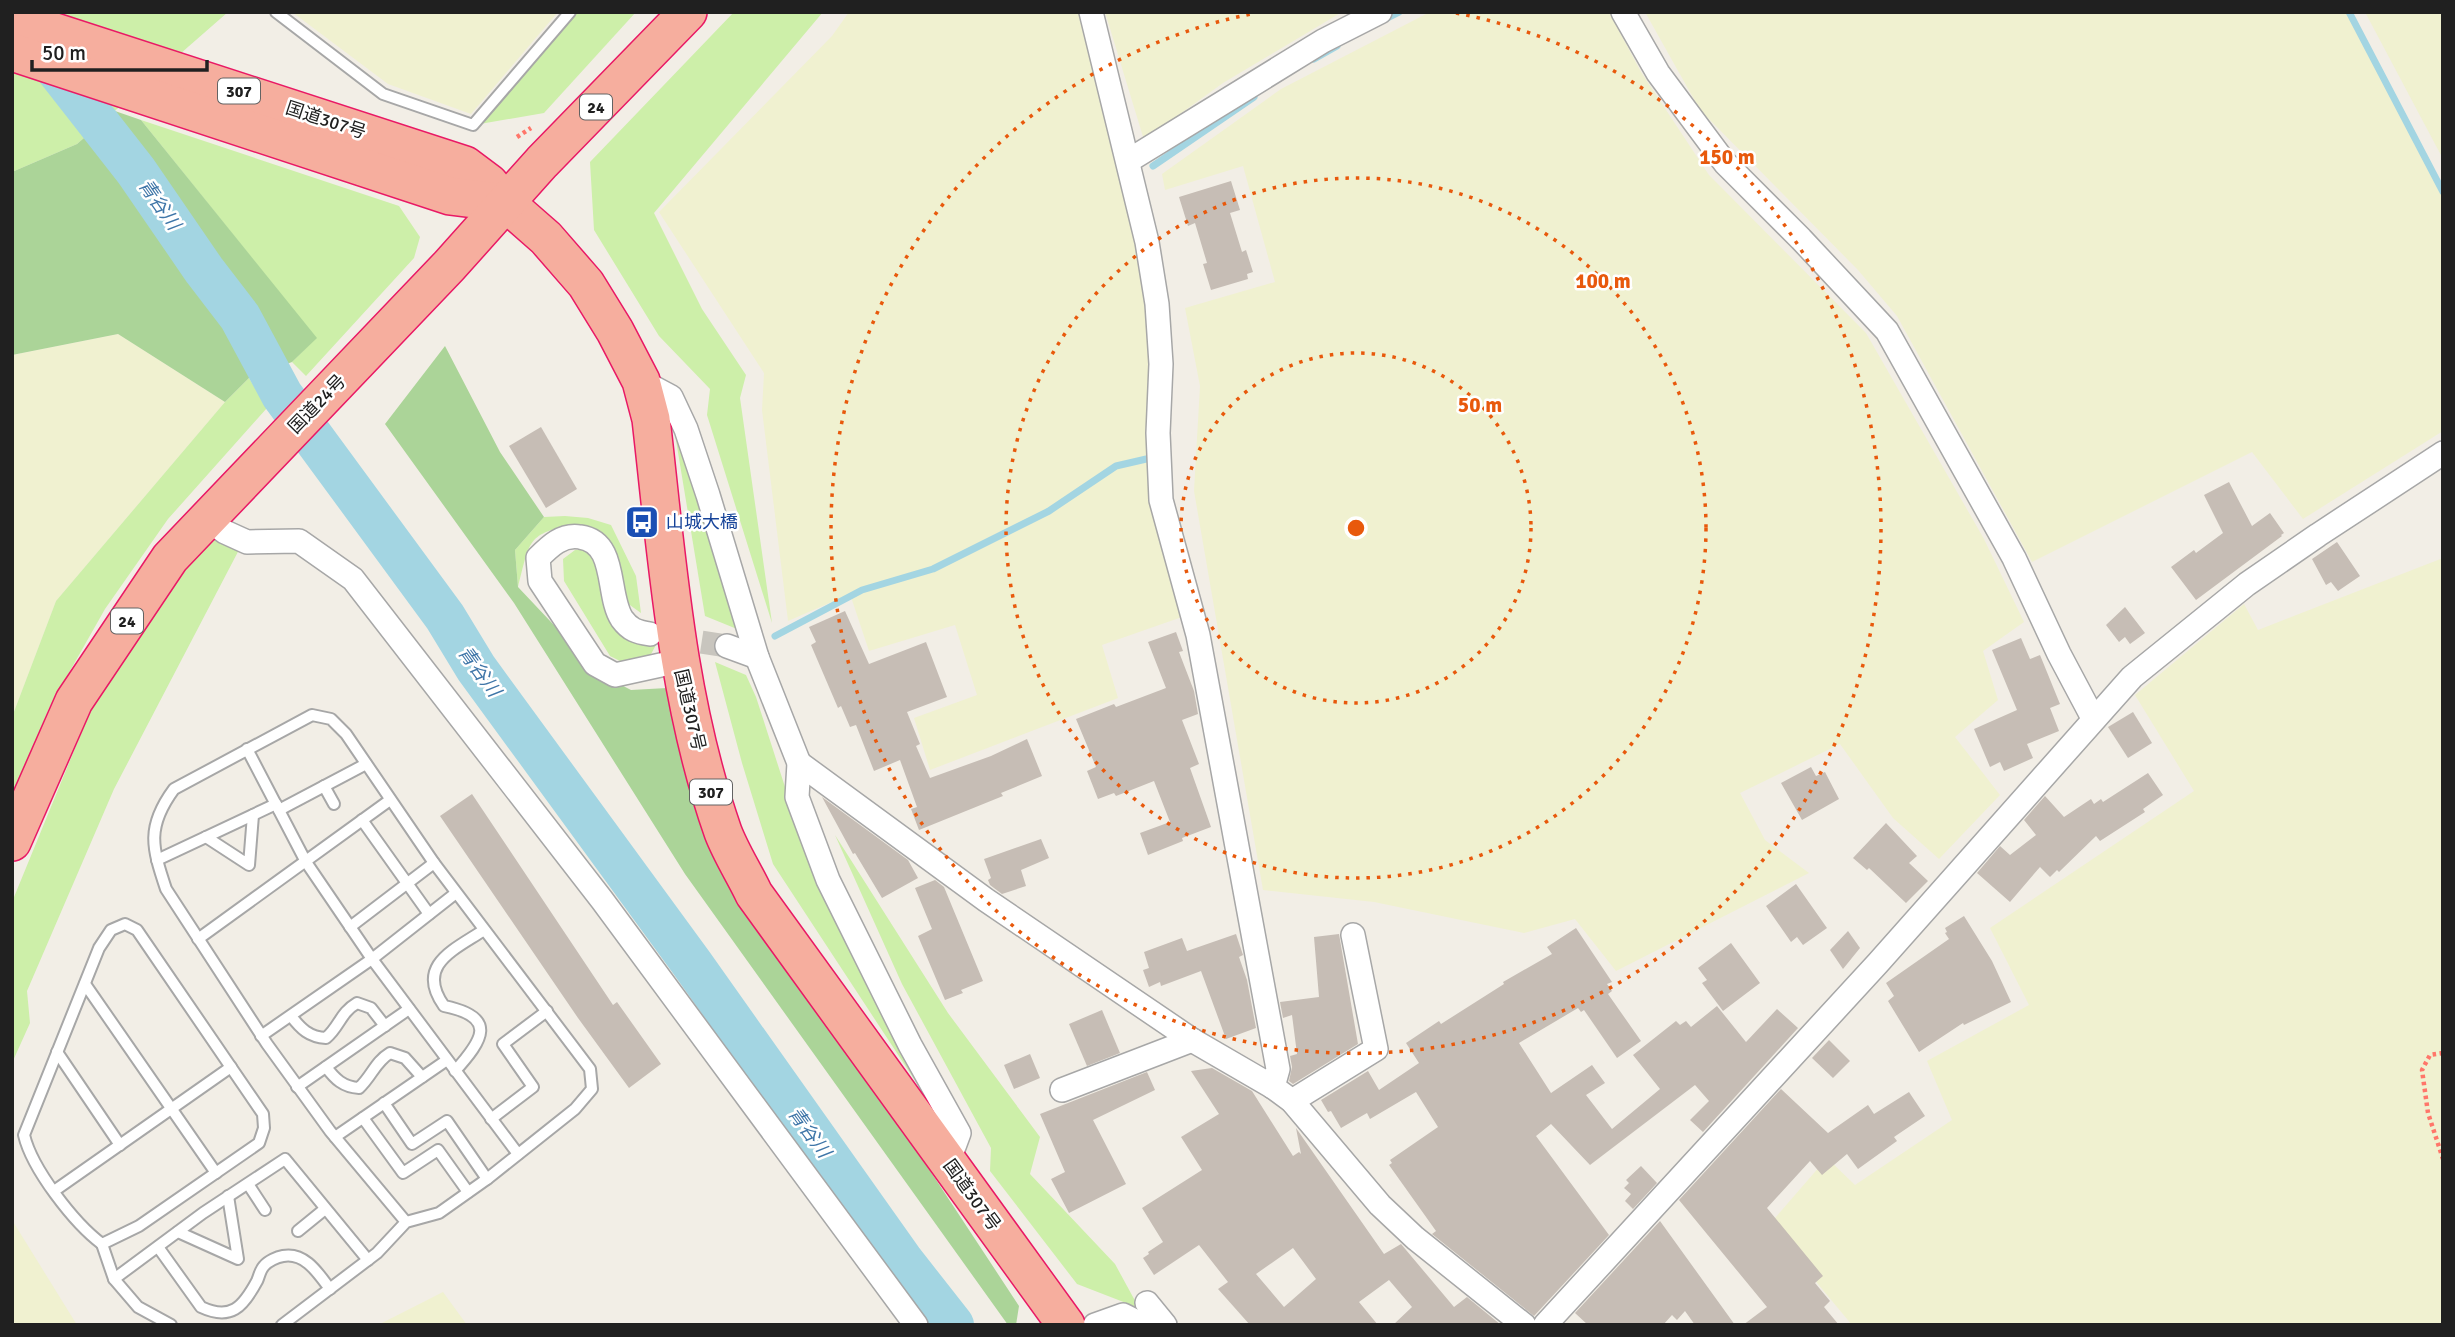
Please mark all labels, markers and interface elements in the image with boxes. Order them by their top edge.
scale bar [32,28,206,72]
text: 50 m [42,40,86,66]
road number: 307 [218,78,260,104]
road number: 24 [580,94,612,120]
street label: 国道307号 [283,97,369,143]
text: 150 m [1699,144,1755,170]
water label: 青谷川 [133,174,187,236]
text: 100 m [1575,268,1631,294]
street label: 国道24号 [284,370,350,438]
text: 50 m [1458,392,1502,418]
bus stop icon: 山城大橋 [623,503,661,541]
place label: 山城大橋 [666,511,738,533]
centre of rings [1344,516,1368,540]
road number: 24 [111,608,143,634]
water label: 青谷川 [453,641,507,703]
street label: 国道307号 [670,667,710,753]
road number: 307 [690,779,732,804]
water label: 青谷川 [783,1102,837,1164]
street label: 国道307号 [939,1155,1005,1235]

